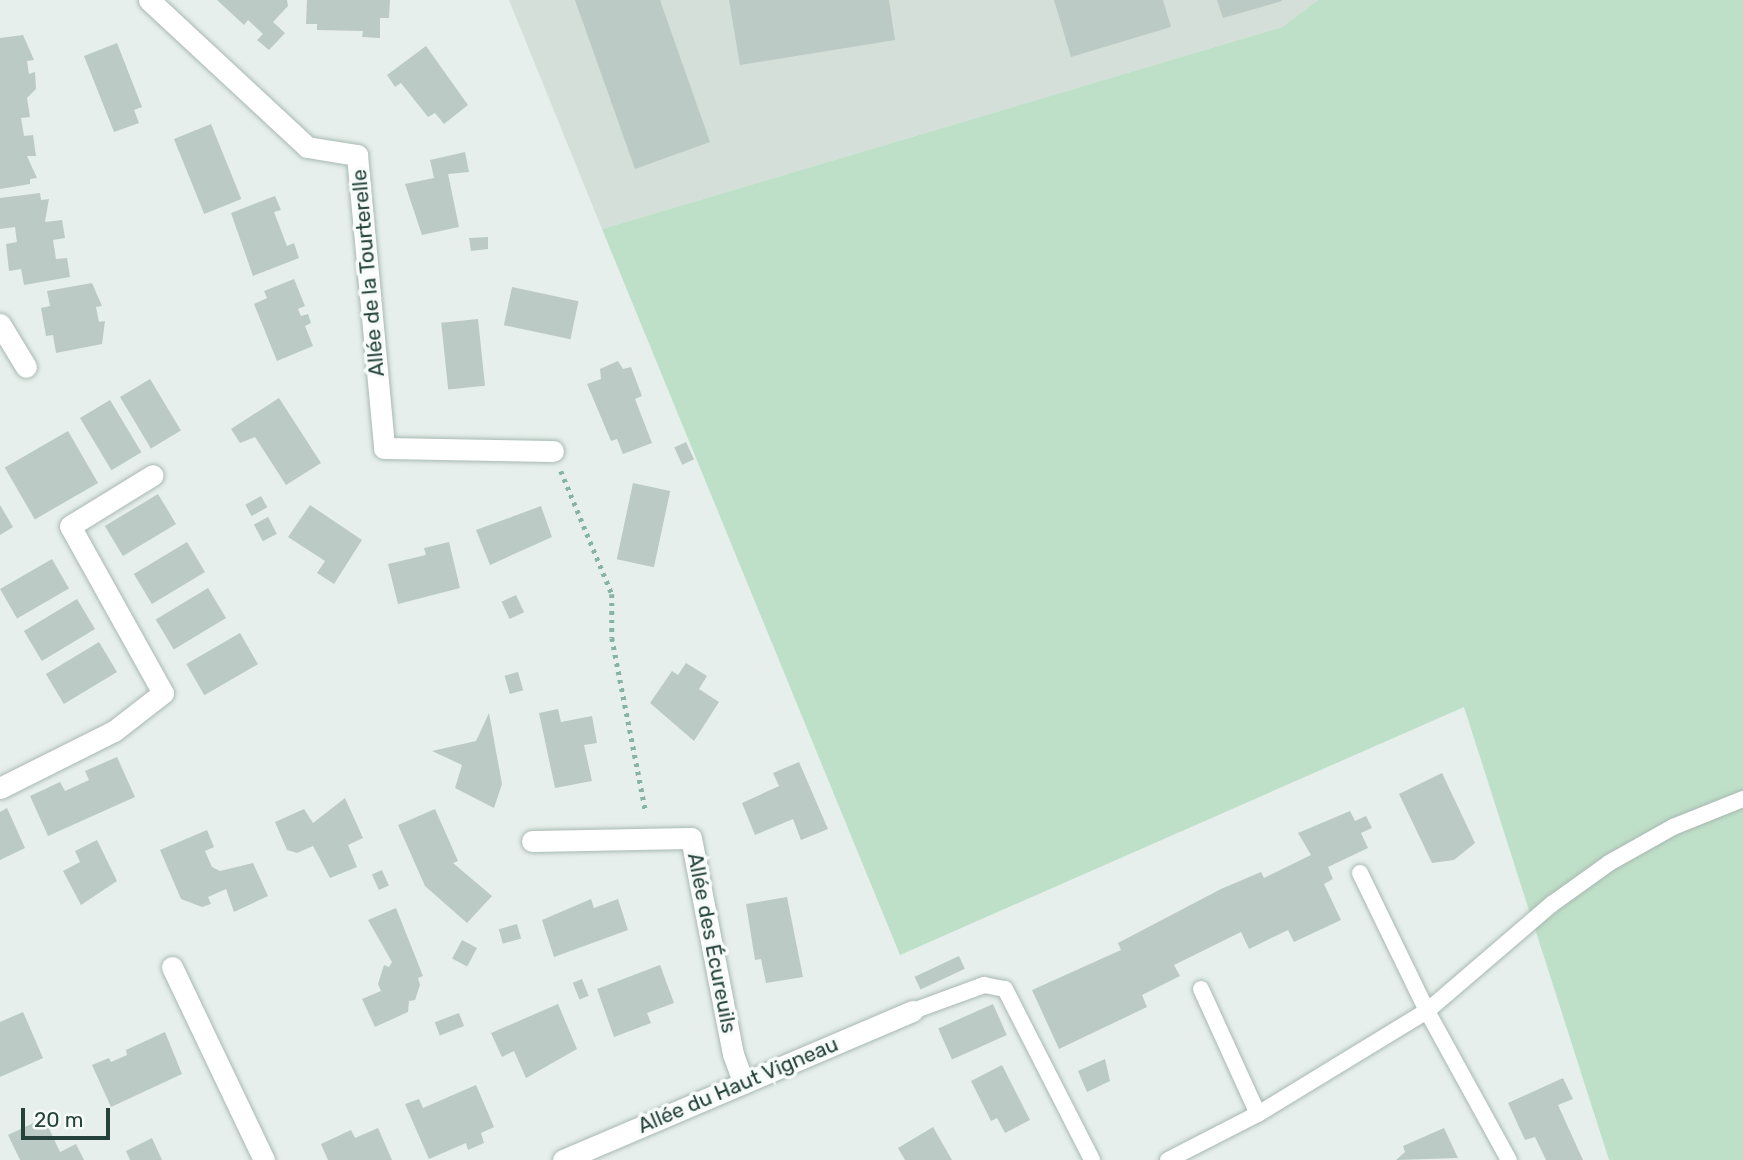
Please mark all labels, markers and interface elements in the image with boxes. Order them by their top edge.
street label: Allée de la Tourterelle [346,168,390,378]
street label: Allée des Écureuils [682,851,742,1035]
street label: Allée du Haut Vigneau [634,1031,842,1139]
scale bar [24,1094,114,1138]
text: 20 m [34,1107,83,1132]

